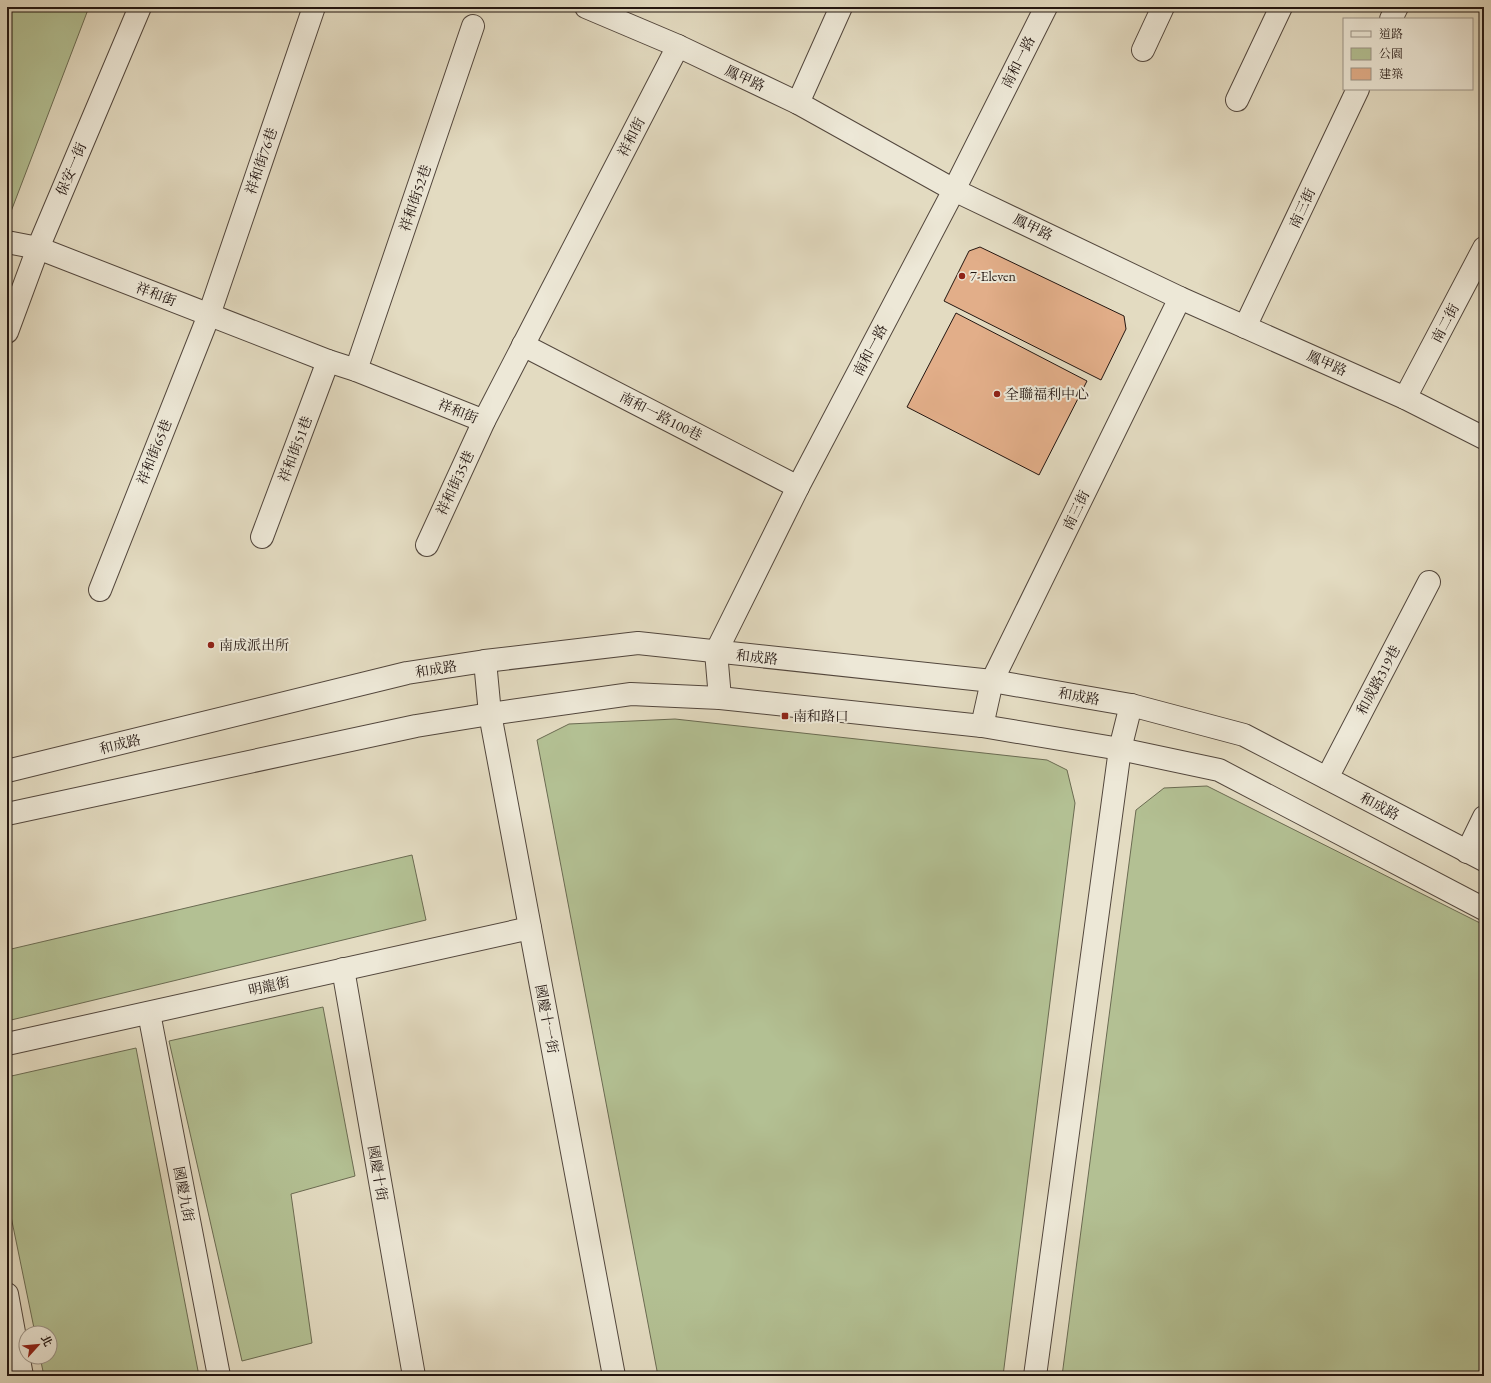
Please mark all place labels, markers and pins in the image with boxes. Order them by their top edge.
place label: 7-Eleven [970,267,1017,285]
marker: 7-Eleven [957,271,967,281]
place label: 全聯福利中心 [1005,385,1089,403]
marker: 全聯福利中心 [992,389,1002,399]
place label: 南成派出所 [219,636,289,654]
marker: 南成派出所 [206,640,216,650]
place label: 南和路口 [793,707,849,725]
marker: 南和路口 [780,711,790,721]

